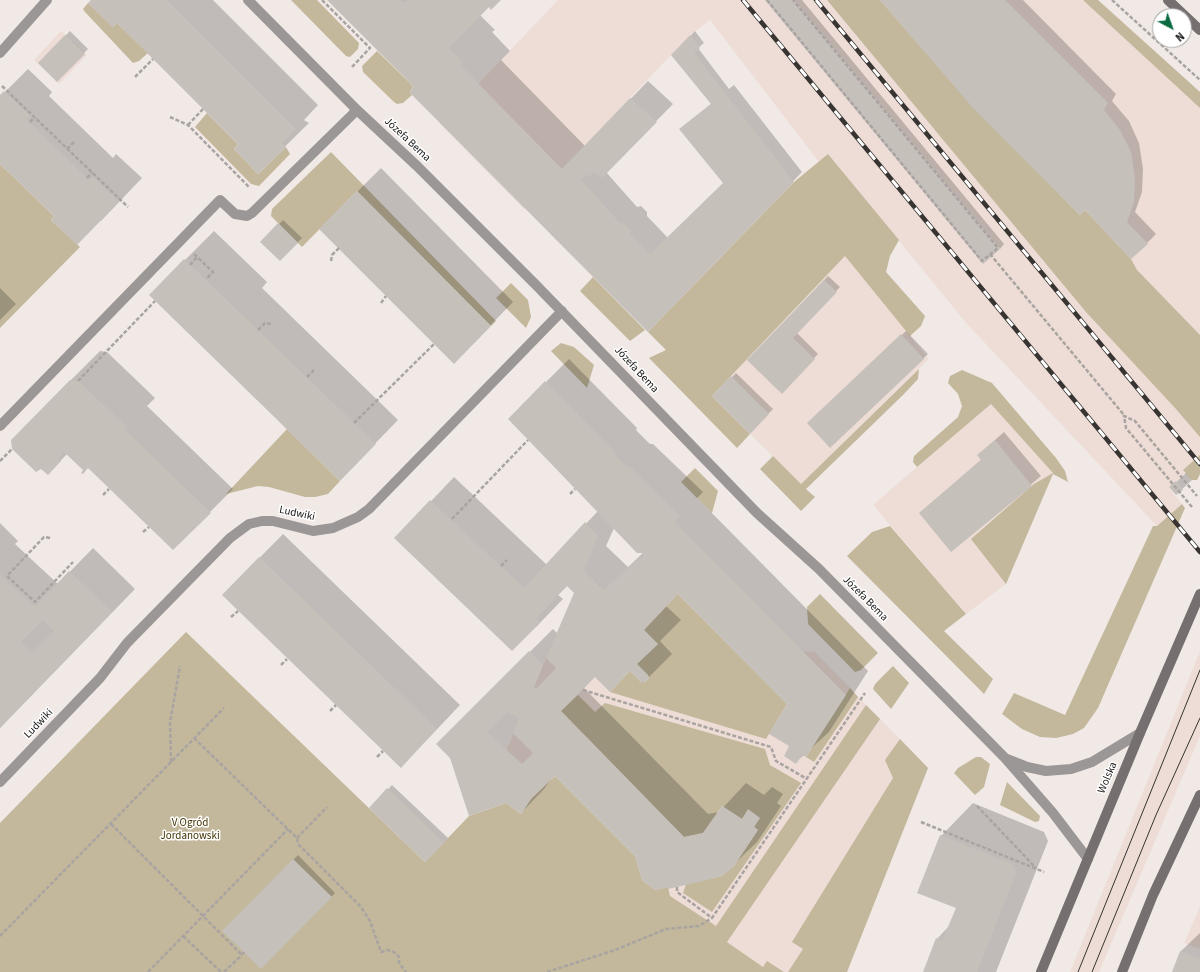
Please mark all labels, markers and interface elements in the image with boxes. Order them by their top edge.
north arrow [1152,8,1192,48]
text: N [1172,29,1187,45]
street label: Józefa Bema [381,115,433,165]
street label: Józefa Bema [611,344,661,396]
street label: Ludwiki [278,504,316,524]
street label: Józefa Bema [840,574,890,624]
street label: Ludwiki [22,706,56,742]
street label: Wolska [1095,760,1121,796]
park label: V Ogród Jordanowski [160,817,220,843]

